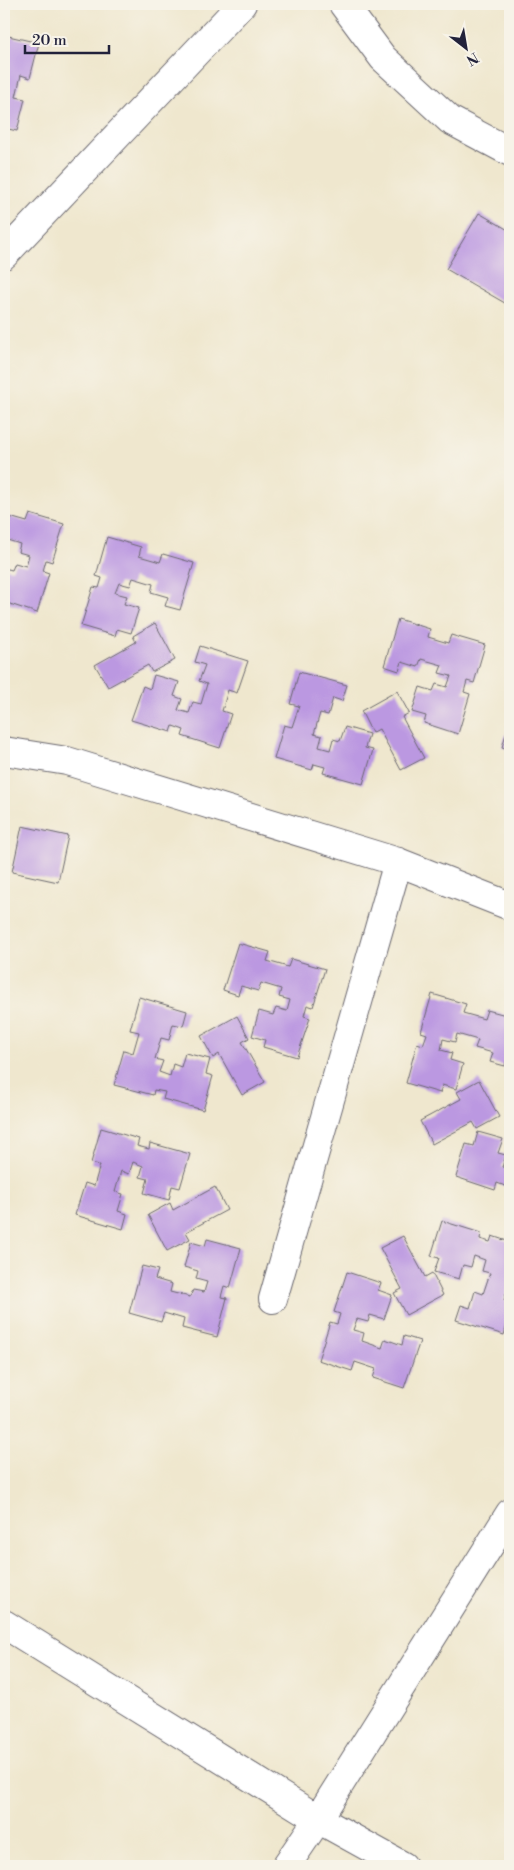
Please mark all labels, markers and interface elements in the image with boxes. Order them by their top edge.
scale bar [25,22,109,54]
north arrow [442,22,492,72]
text: 20 m [32,31,67,50]
text: N [463,48,482,69]

